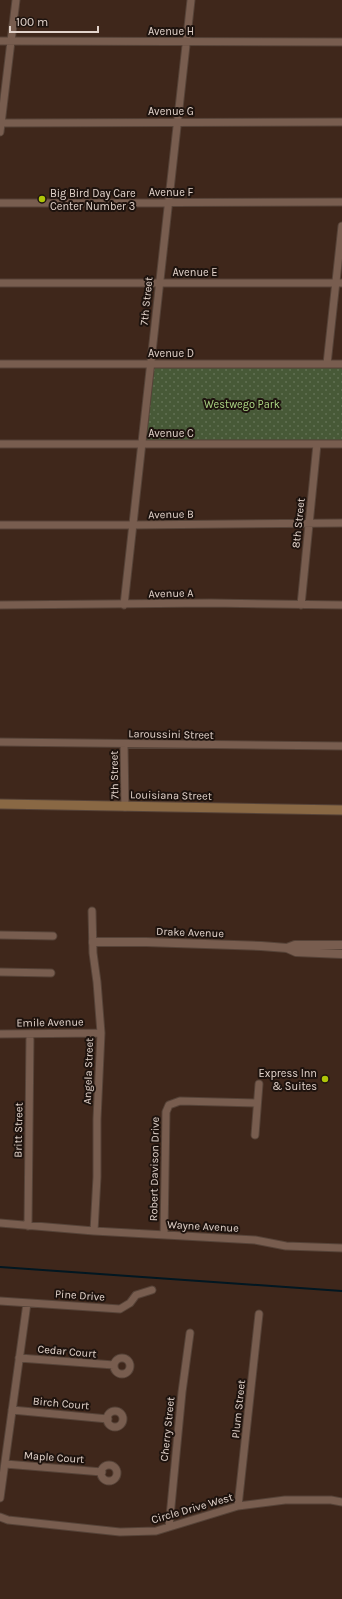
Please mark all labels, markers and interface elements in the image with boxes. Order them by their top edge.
scale bar [10,8,98,34]
text: 100 m [16,15,48,29]
street label: Avenue H [148,25,194,38]
street label: Avenue G [148,105,194,118]
street label: Avenue F [149,186,194,199]
place label: Big Bird Day Care Center Number 3 [50,187,136,213]
marker: Big Bird Day Care Center Number 3 [37,194,47,204]
street label: Avenue E [173,266,218,279]
street label: 7th Street [137,276,156,326]
street label: Avenue D [148,347,194,360]
park label: Westwego Park [204,398,280,411]
street label: Avenue C [148,427,194,440]
street label: 8th Street [289,497,308,549]
street label: Avenue B [148,508,194,521]
street label: Avenue A [148,587,194,600]
street label: Laroussini Street [128,727,214,742]
street label: 7th Street [108,751,121,799]
street label: Louisiana Street [130,788,212,803]
street label: Drake Avenue [156,925,225,940]
street label: Emile Avenue [16,1015,84,1030]
street label: Angela Street [81,1037,96,1105]
place label: Express Inn & Suites [259,1067,317,1093]
marker: Express Inn & Suites [320,1074,330,1084]
street label: Britt Street [12,1102,25,1158]
street label: Robert Davison Drive [147,1116,162,1221]
street label: Wayne Avenue [167,1218,239,1235]
street label: Pine Drive [55,1287,106,1304]
street label: Cedar Court [37,1342,97,1361]
street label: Plum Street [229,1379,248,1439]
street label: Birch Court [32,1395,90,1412]
street label: Cherry Street [158,1396,177,1462]
street label: Maple Court [23,1449,85,1466]
street label: Circle Drive West [150,1491,234,1526]

